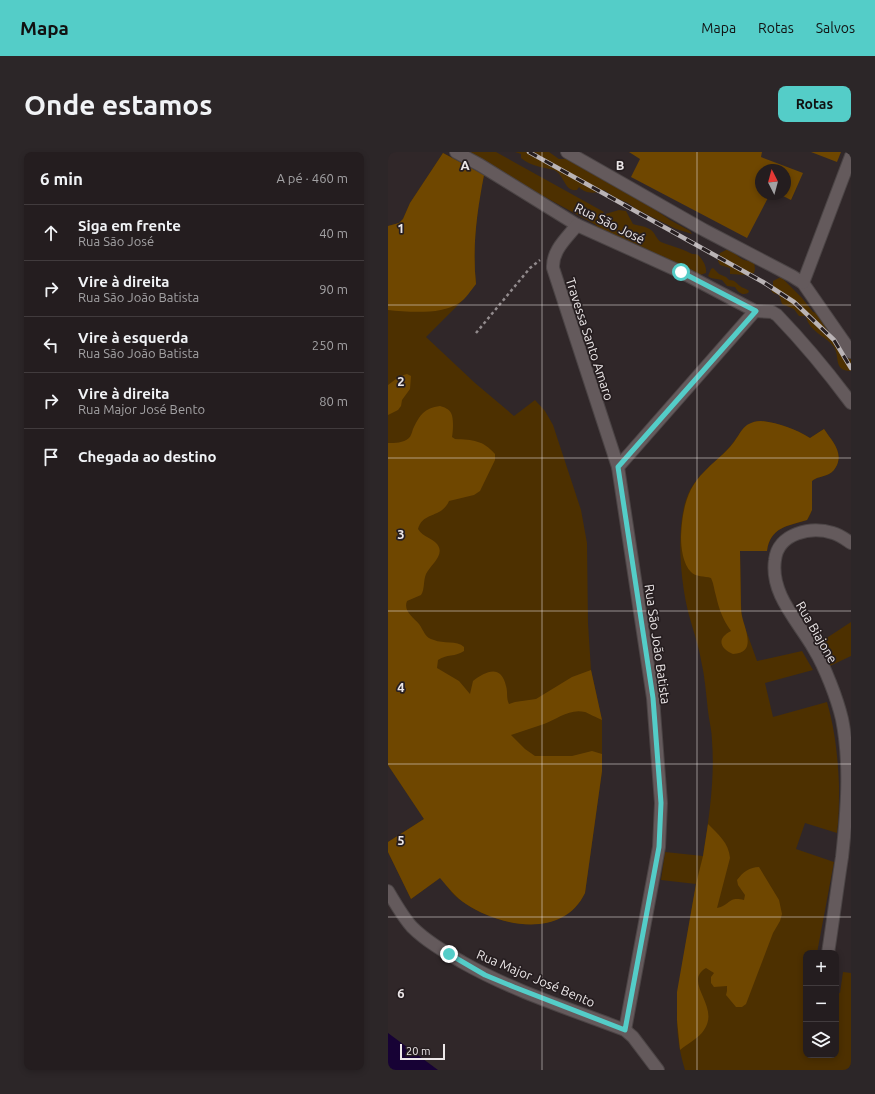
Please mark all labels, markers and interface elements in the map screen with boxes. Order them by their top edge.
text: Mapa [20,17,69,39]
text: Mapa [701,20,736,36]
text: Rotas [758,20,794,36]
text: Salvos [816,20,855,36]
button: Rotas [778,86,851,122]
text: Onde estamos [24,89,212,120]
text: A [460,158,470,172]
text: B [616,158,625,172]
north arrow [755,164,791,200]
text: 6 min [40,169,83,188]
text: A pé · 460 m [276,171,348,185]
street label: Rua São José [573,200,647,246]
text: Siga em frente [78,217,181,234]
text: 1 [397,221,405,235]
icon: ahead [40,222,62,244]
text: 40 m [319,226,348,240]
text: Rua São José [78,234,154,248]
route start [672,263,690,281]
text: Vire à direita [78,273,170,290]
street label: Travessa Santo Amaro [564,276,616,402]
icon: right [40,278,62,300]
text: 90 m [319,282,348,296]
text: Rua São João Batista [78,290,199,304]
text: Vire à esquerda [78,329,188,346]
icon: left [40,334,62,356]
text: 250 m [312,338,348,352]
text: Rua São João Batista [78,346,199,360]
text: 2 [397,374,405,388]
text: Vire à direita [78,385,170,402]
icon: right [40,390,62,412]
text: 80 m [319,394,348,408]
text: Rua Major José Bento [78,402,205,416]
icon: arrive [40,446,62,468]
text: Chegada ao destino [78,448,217,465]
text: 3 [397,527,405,541]
street label: Rua São João Batista [643,583,673,705]
street label: Rua Biajone [794,599,840,665]
text: 4 [397,680,405,694]
text: 5 [397,833,405,847]
route end [440,945,458,963]
street label: Rua Major José Bento [475,947,597,1009]
map controls [803,950,839,1058]
button: + [803,950,839,986]
text: 6 [397,986,405,1000]
button: − [803,986,839,1022]
button: layers [803,1022,839,1058]
scale bar [400,1042,445,1061]
text: 20 m [406,1045,430,1057]

